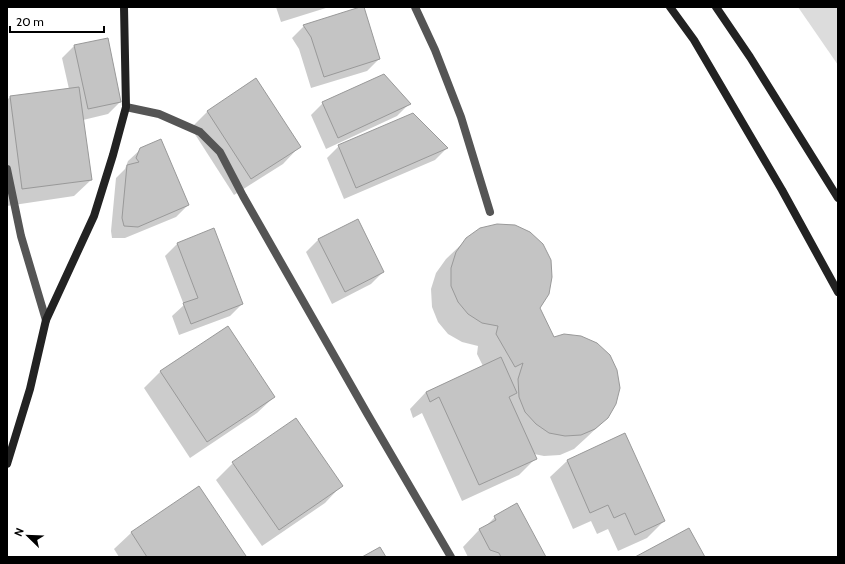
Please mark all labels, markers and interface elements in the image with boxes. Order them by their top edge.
scale bar [10,8,104,34]
text: 20 m [16,14,44,29]
north arrow [8,516,48,556]
text: N [11,526,27,538]

